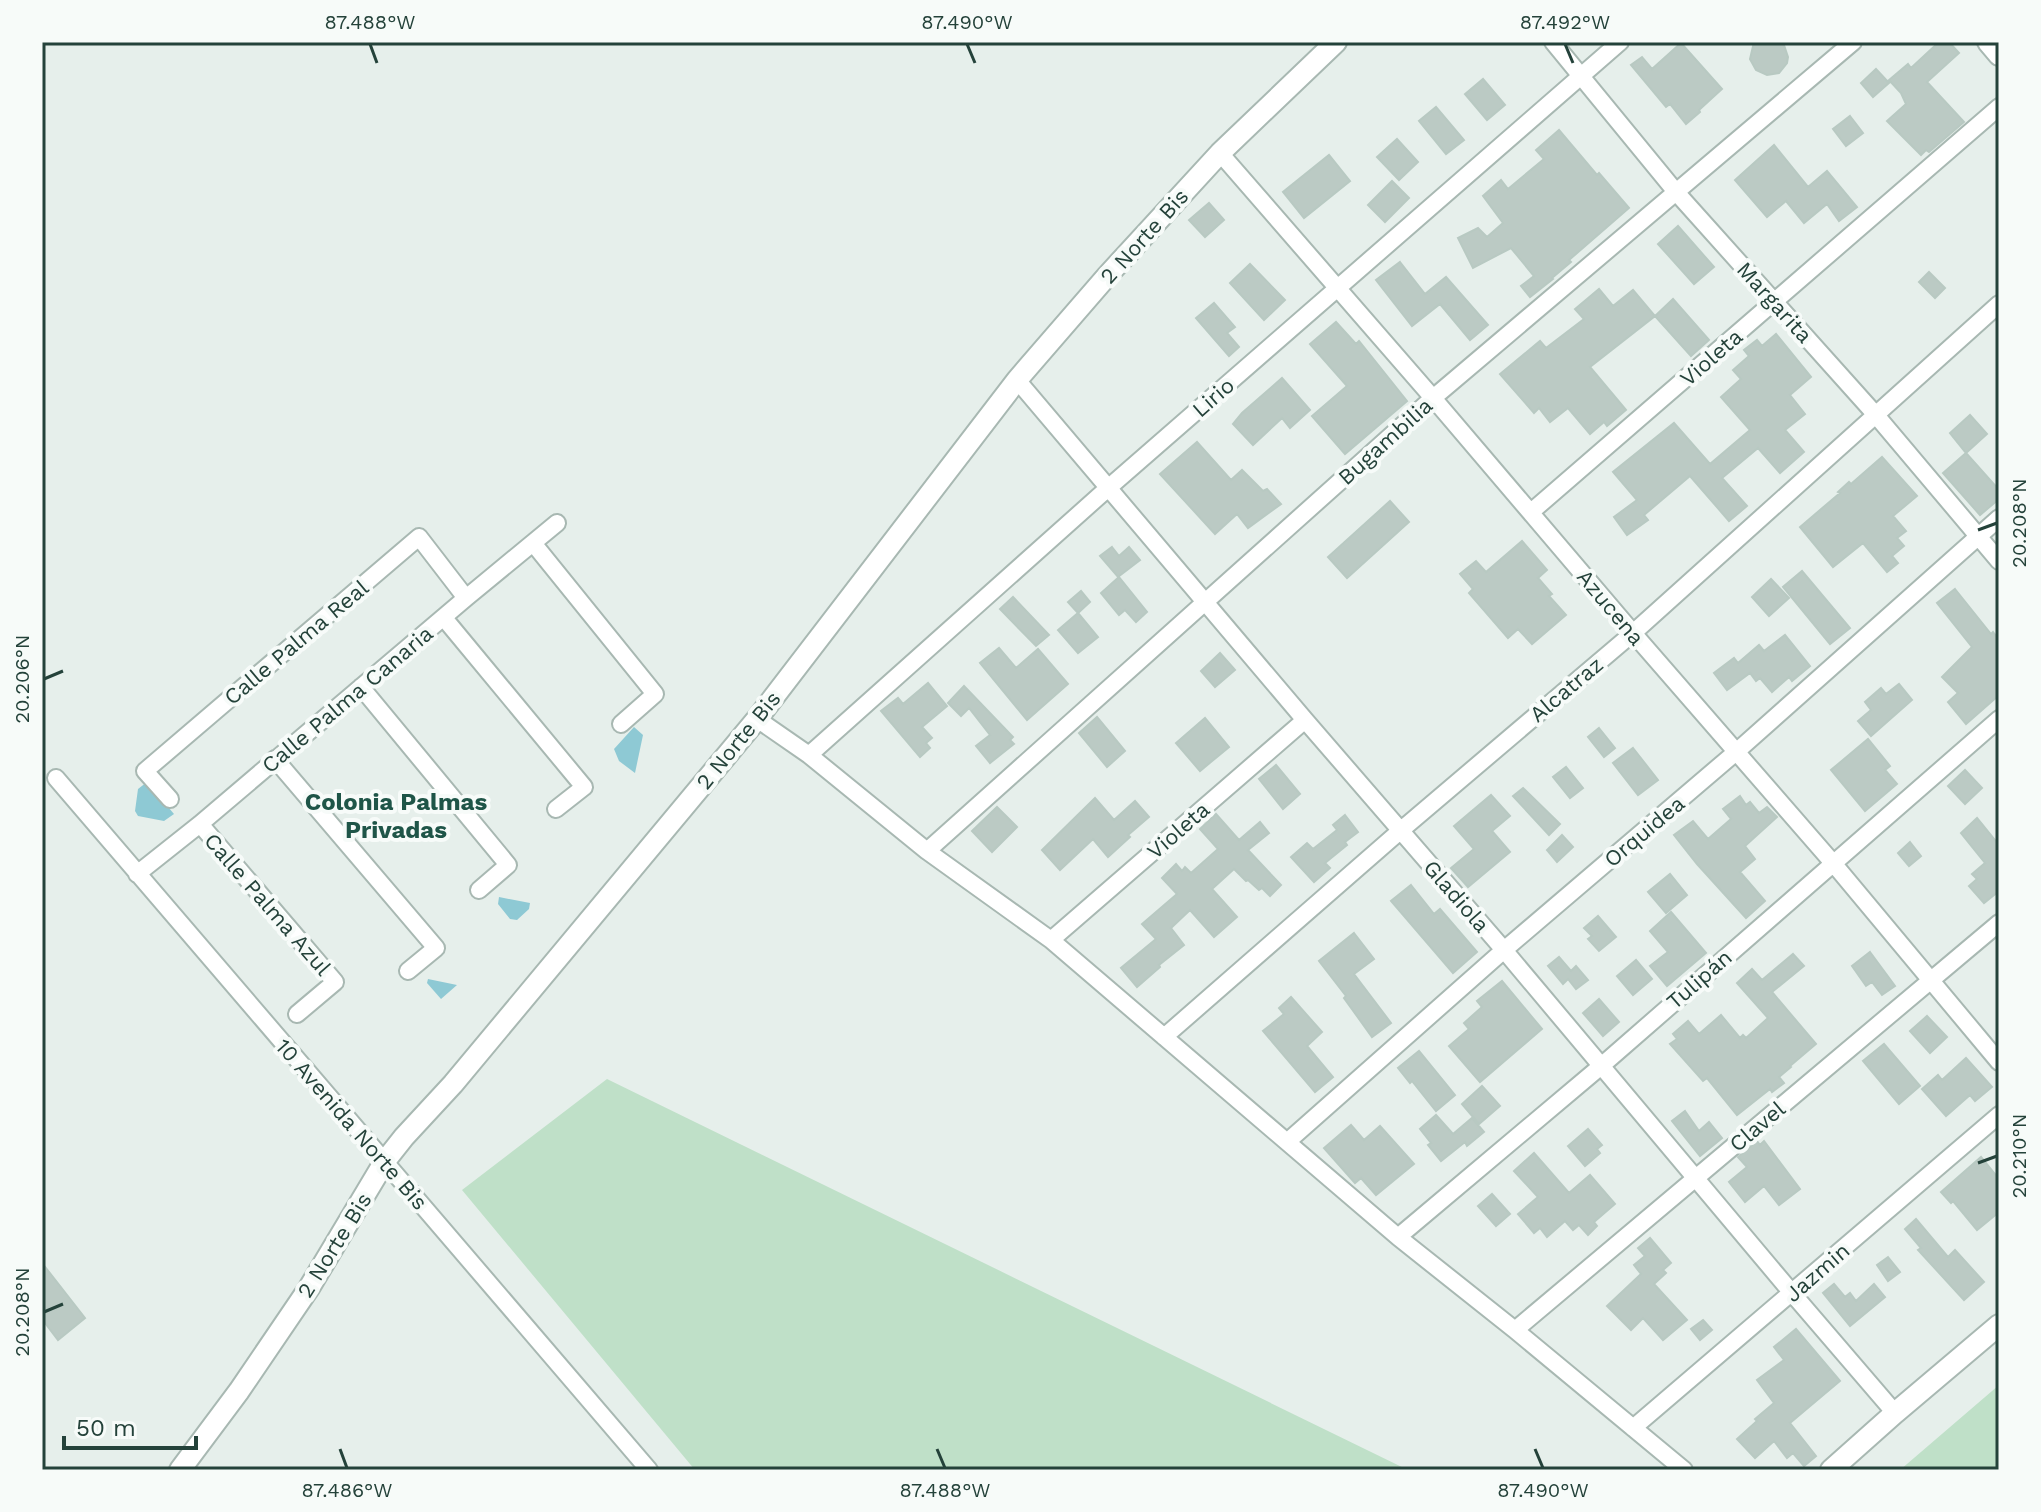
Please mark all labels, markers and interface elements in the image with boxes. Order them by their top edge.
text: 87.488°W [324,10,416,34]
text: 87.490°W [921,10,1013,34]
text: 87.492°W [1520,10,1610,34]
street label: 2 Norte Bis [1095,184,1193,289]
street label: Margarita [1732,257,1817,348]
street label: Violeta [1675,324,1747,391]
street label: Lirio [1187,373,1239,422]
street label: Bugambilia [1333,393,1437,490]
text: 20.208°N [2007,478,2031,568]
street label: Azucena [1572,564,1649,650]
street label: Calle Palma Real [219,575,374,710]
street label: Calle Palma Canaria [257,621,438,778]
text: 20.206°N [10,634,34,724]
street label: Alcatraz [1525,652,1608,727]
street label: 2 Norte Bis [691,686,786,794]
district label: Colonia Palmas Privadas [305,788,487,844]
street label: Orquidea [1599,791,1690,872]
street label: Violeta [1142,797,1214,864]
street label: Calle Palma Azul [199,828,336,981]
street label: Gladiola [1419,855,1495,937]
street label: Tulipán [1662,944,1737,1014]
street label: 10 Avenida Norte Bis [271,1034,433,1215]
street label: Clavel [1724,1096,1790,1157]
text: 20.210°N [2007,1114,2031,1198]
street label: 2 Norte Bis [292,1188,377,1302]
street label: Jazmin [1780,1238,1854,1307]
text: 20.208°N [10,1267,34,1357]
scale bar [64,1400,196,1450]
text: 50 m [76,1414,136,1442]
text: 87.486°W [301,1478,393,1502]
text: 87.488°W [899,1478,991,1502]
text: 87.490°W [1497,1478,1589,1502]

